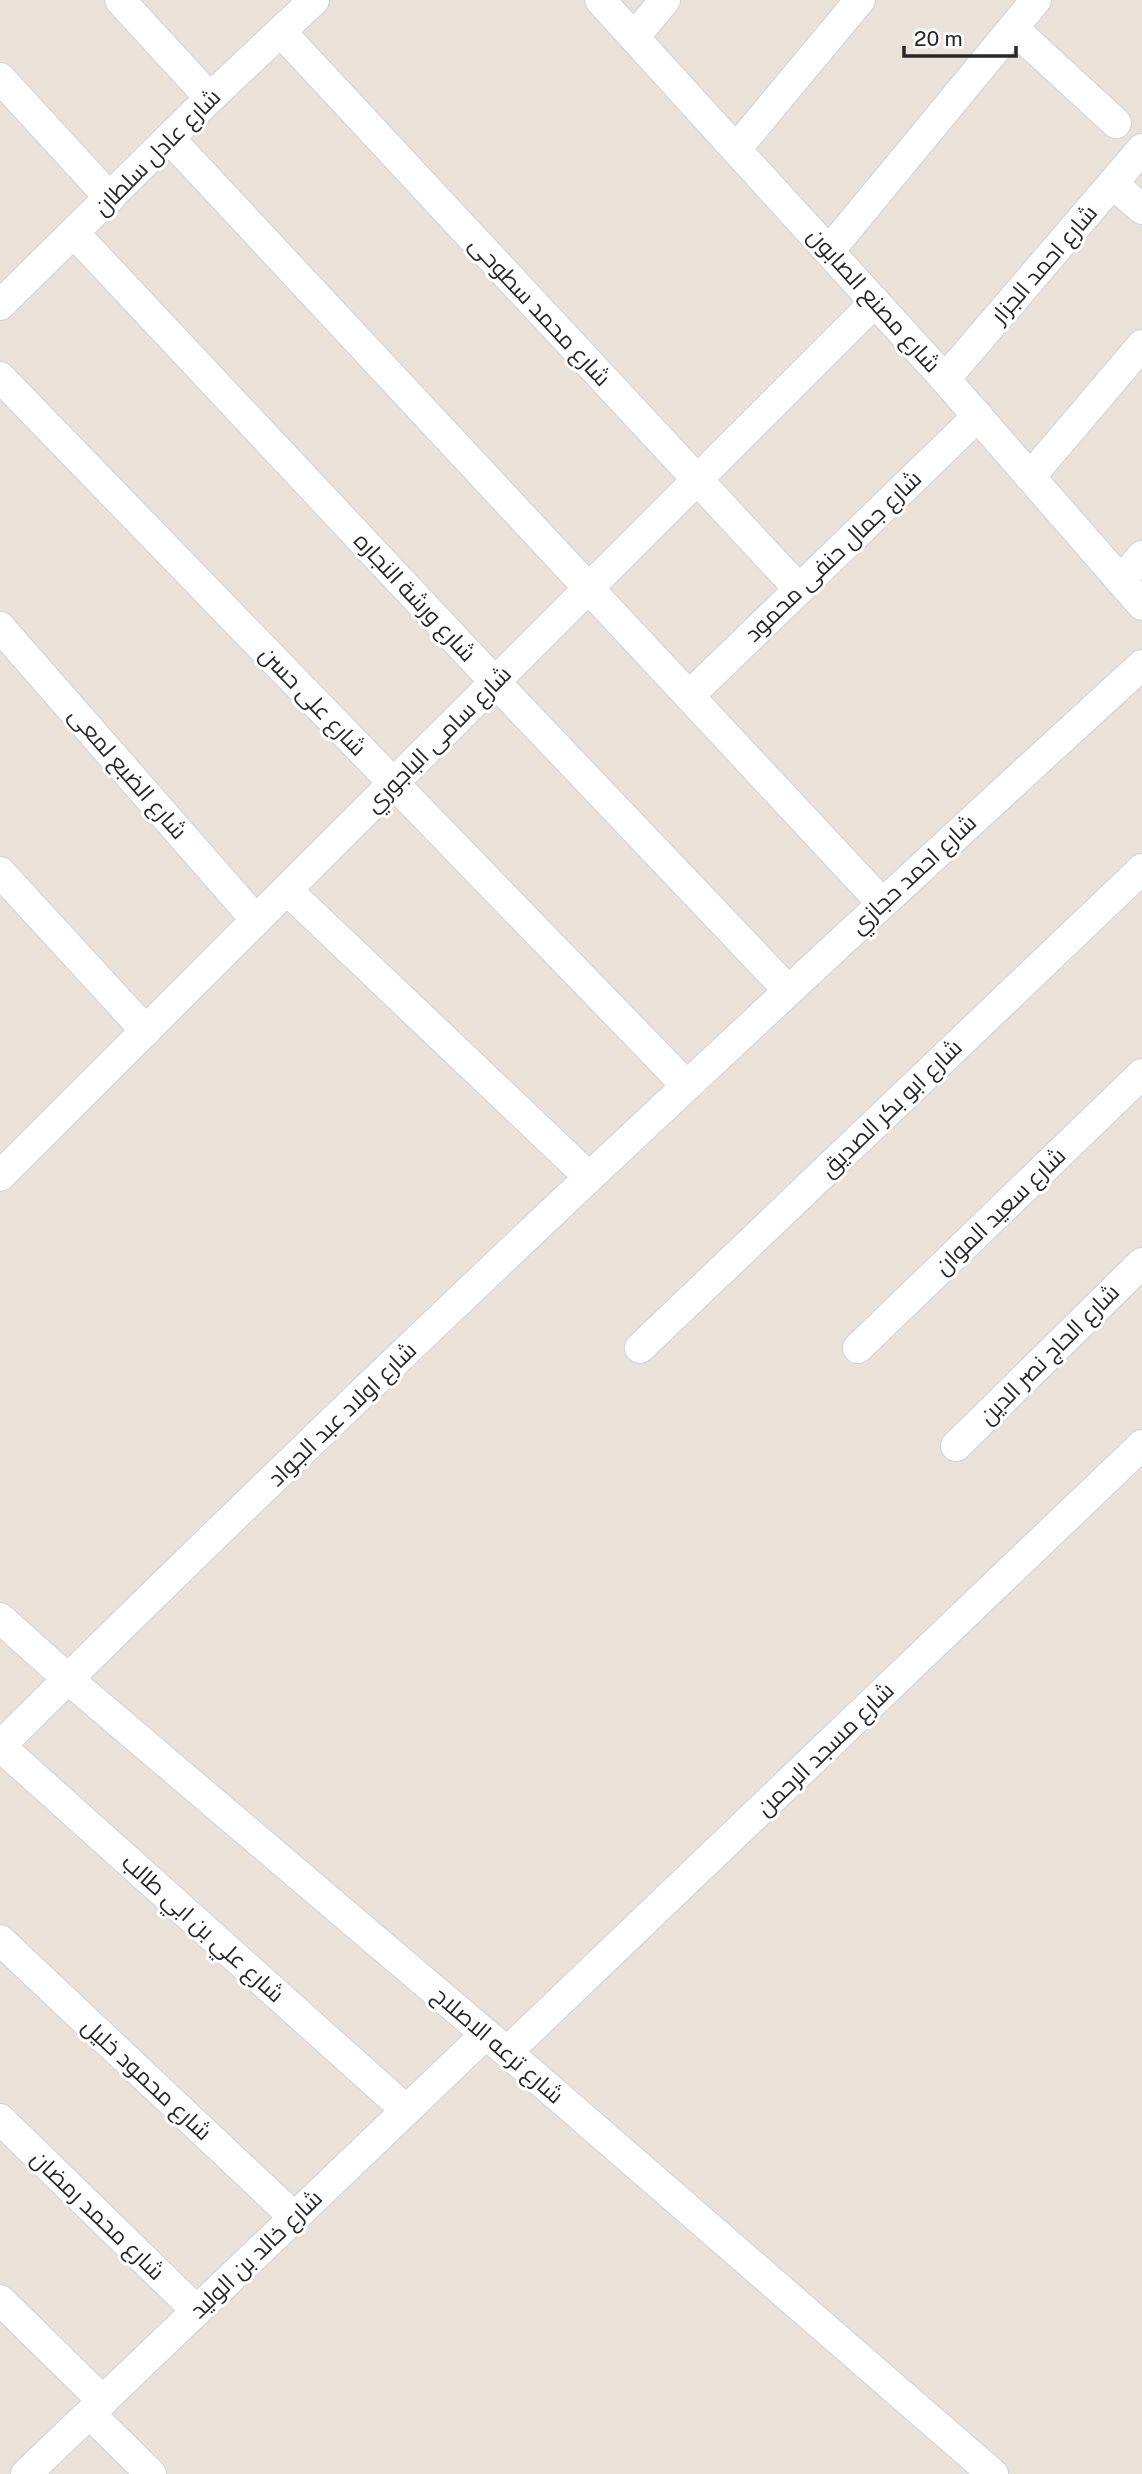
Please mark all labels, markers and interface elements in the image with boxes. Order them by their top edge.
scale bar [904,14,1016,58]
text: 20 m [914,26,963,51]
street label: شارع عادل سلطان [88,83,228,223]
street label: شارع احمد الجزار [984,199,1105,332]
street label: شارع مصنع الصابون [800,222,946,379]
street label: شارع محمد سطوحى [462,230,617,393]
street label: شارع جمال حنفى محمود [739,464,929,649]
street label: شارع ورشة النجاره [347,527,482,669]
street label: شارع على حسن [252,640,372,763]
street label: شارع سامى الباجوري [359,660,520,821]
street label: شارع الضبع لمعى [61,701,193,846]
street label: شارع احمد حجازي [844,808,985,943]
street label: شارع ابو بكر الصديق [814,1033,969,1184]
street label: شارع سعيد الموان [929,1141,1073,1282]
street label: شارع الحاج نصر الدين [973,1278,1126,1431]
street label: شارع اولاد عبد الجواد [262,1336,423,1493]
street label: شارع مسجد الرحمن [750,1676,901,1823]
street label: شارع علي بن ابي طالب [113,1848,290,2011]
street label: شارع ترعه الاصلاح [425,1981,569,2111]
street label: شارع محمود خليل [75,2012,218,2148]
street label: شارع محمد رمضان [24,2144,171,2287]
street label: شارع خالد بن الوليد [184,2184,329,2326]

